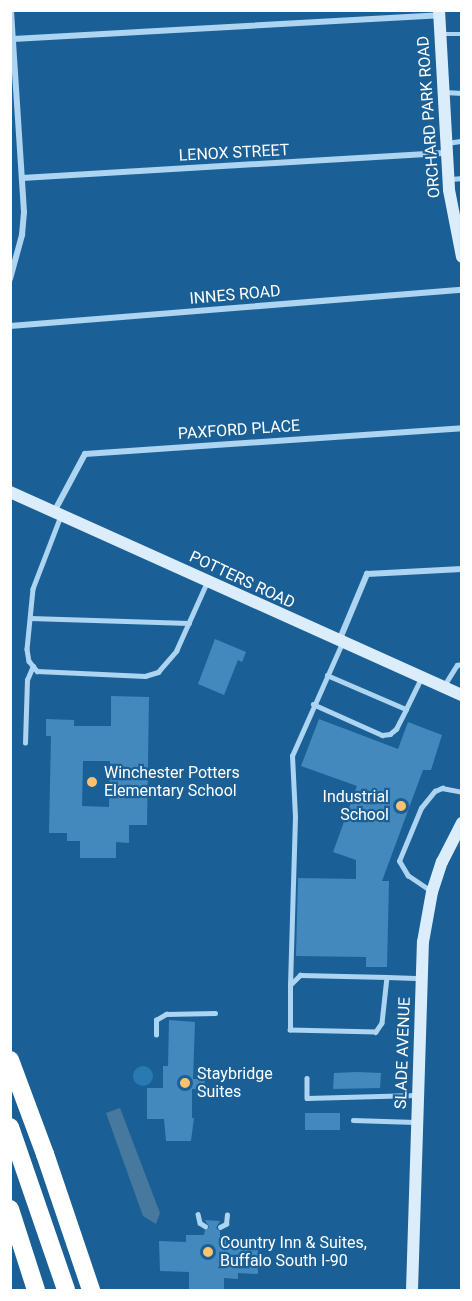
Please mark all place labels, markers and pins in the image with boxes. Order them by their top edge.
place label: Winchester Potters Elementary School [104,763,240,801]
marker: Winchester Potters Elementary School [85,775,99,789]
place label: Industrial School [323,787,389,825]
marker: Industrial School [394,799,408,813]
place label: Staybridge Suites [197,1064,273,1102]
marker: Staybridge Suites [178,1076,192,1090]
place label: Country Inn & Suites, Buffalo South I-90 [220,1233,367,1271]
marker: Country Inn & Suites, Buffalo South I-90 [201,1245,215,1259]

